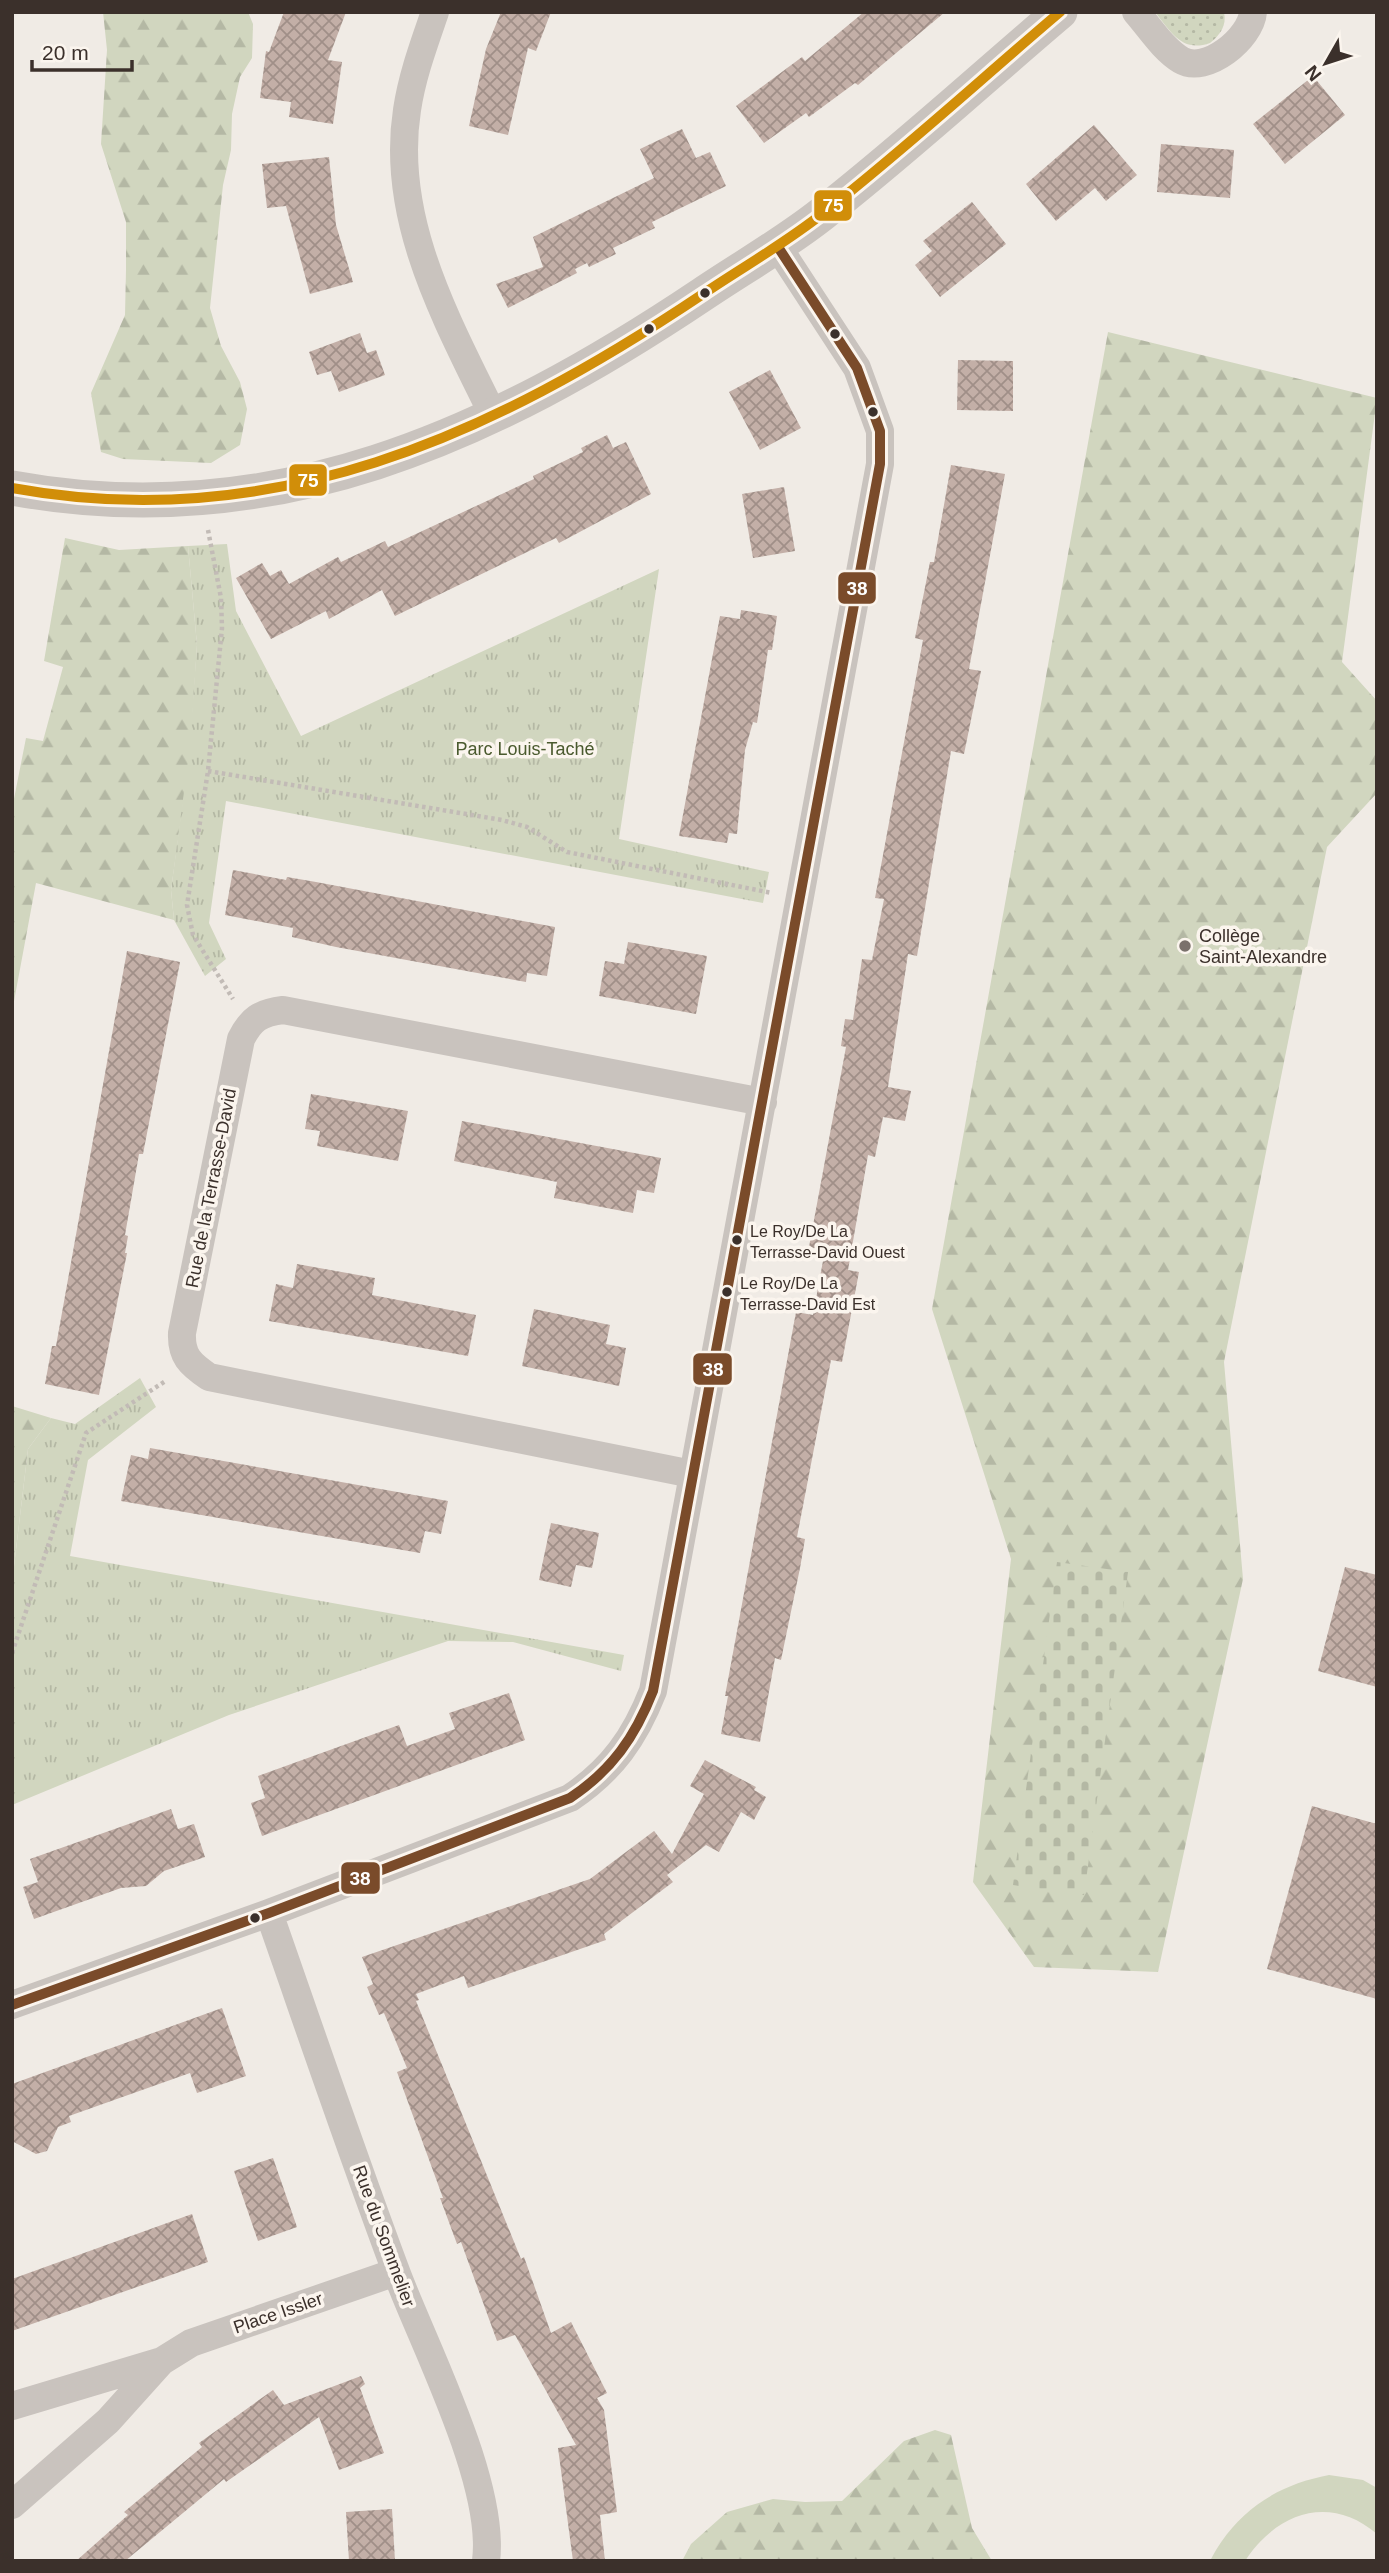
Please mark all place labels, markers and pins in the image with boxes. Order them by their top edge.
unlabelled marker [698,286,712,300]
unlabelled marker [642,322,656,336]
unlabelled marker [828,327,842,341]
unlabelled marker [866,405,880,419]
place label: Collège Saint-Alexandre [1199,926,1327,967]
marker: Collège Saint-Alexandre [1177,938,1193,954]
place label: Le Roy/De La Terrasse-David Ouest [750,1223,905,1261]
marker: Le Roy/De La Terrasse-David Ouest [730,1233,744,1247]
place label: Le Roy/De La Terrasse-David Est [740,1275,876,1313]
marker: Le Roy/De La Terrasse-David Est [720,1285,734,1299]
unlabelled marker [248,1911,262,1925]

